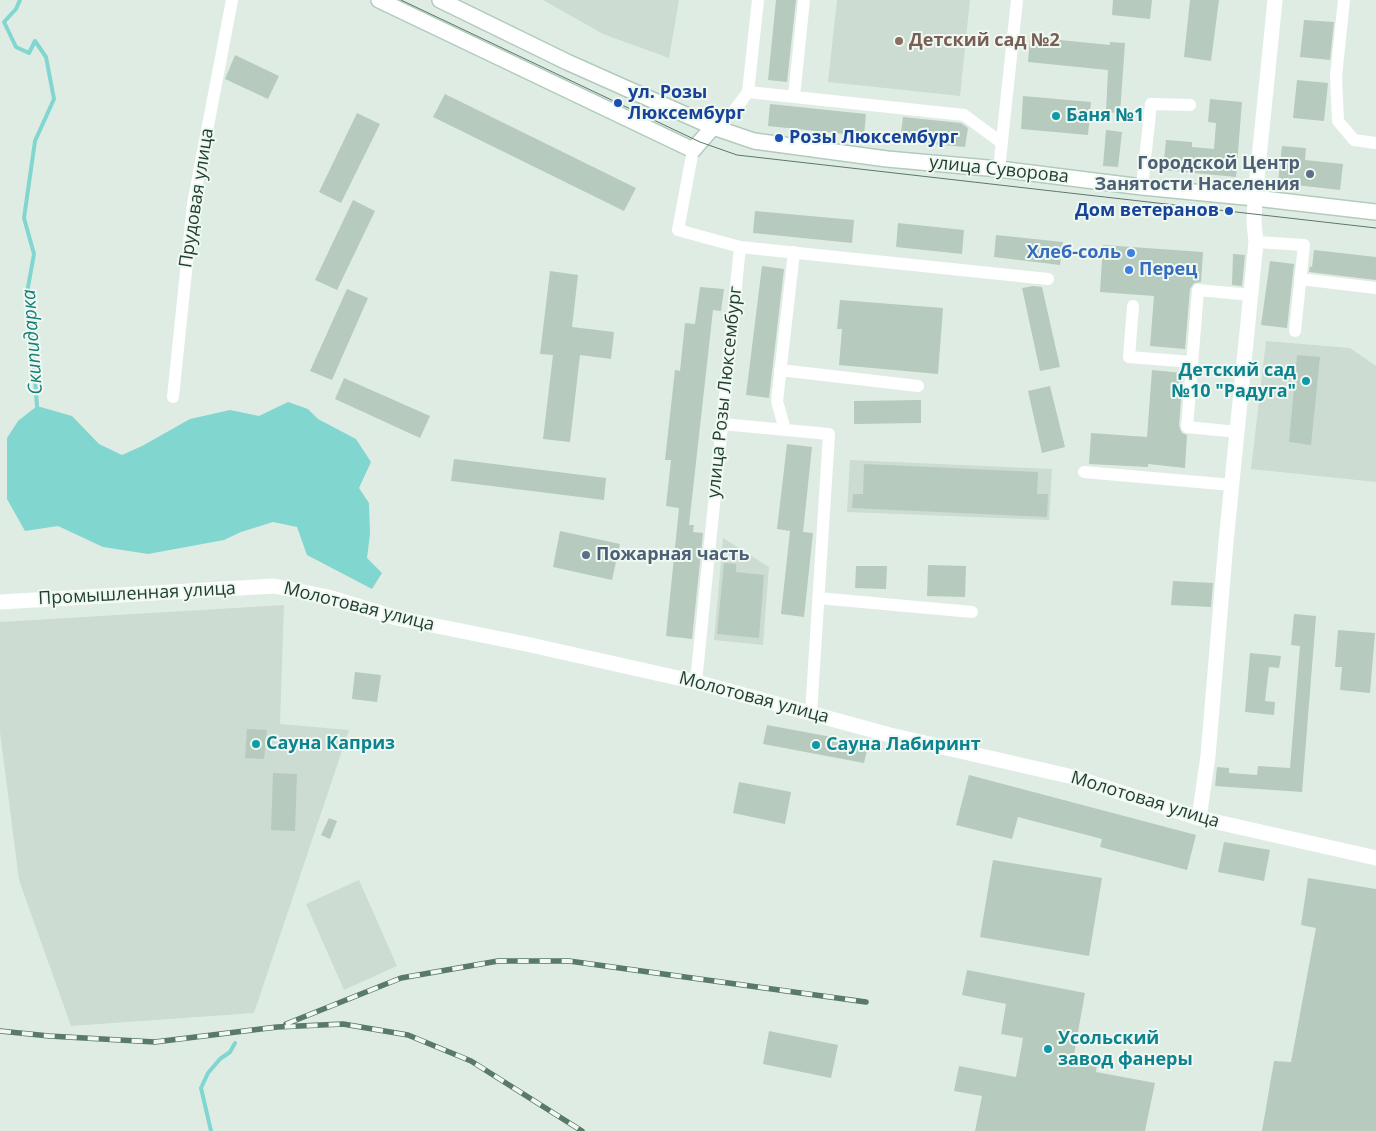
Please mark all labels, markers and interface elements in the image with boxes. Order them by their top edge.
place label: Детский сад №2 [909,30,1060,52]
marker: Детский сад №2 [893,35,905,47]
place label: ул. Розы Люксембург [628,82,745,125]
marker: ул. Розы Люксембург [612,97,624,109]
place label: Баня №1 [1066,105,1144,127]
marker: Баня №1 [1050,110,1062,122]
street label: Прудовая улица [175,127,219,269]
place label: Розы Люксембург [789,127,958,149]
marker: Розы Люксембург [773,132,785,144]
street label: улица Суворова [928,152,1070,188]
place label: Городской Центр Занятости Населения [1095,153,1300,195]
marker: Городской Центр Занятости Населения [1304,168,1316,180]
place label: Дом ветеранов [1075,200,1219,222]
marker: Дом ветеранов [1223,205,1235,217]
place label: Хлеб-соль [1027,242,1121,264]
marker: Хлеб-соль [1125,247,1137,259]
place label: Перец [1139,259,1197,281]
marker: Перец [1123,264,1135,276]
street label: улица Розы Люксембург [703,285,747,499]
water label: Скипидарка [18,289,48,395]
place label: Детский сад №10 "Радуга" [1171,360,1296,402]
marker: Детский сад №10 "Радуга" [1300,375,1312,387]
place label: Пожарная часть [596,544,750,566]
marker: Пожарная часть [580,549,592,561]
street label: Промышленная улица [38,578,236,610]
street label: Молотовая улица [281,578,437,636]
street label: Молотовая улица [677,668,831,728]
place label: Сауна Каприз [266,733,395,755]
place label: Сауна Лабиринт [826,734,981,756]
marker: Сауна Каприз [250,738,262,750]
marker: Сауна Лабиринт [810,739,822,751]
street label: Молотовая улица [1068,767,1222,833]
place label: Усольский завод фанеры [1058,1028,1193,1070]
marker: Усольский завод фанеры [1042,1043,1054,1055]

